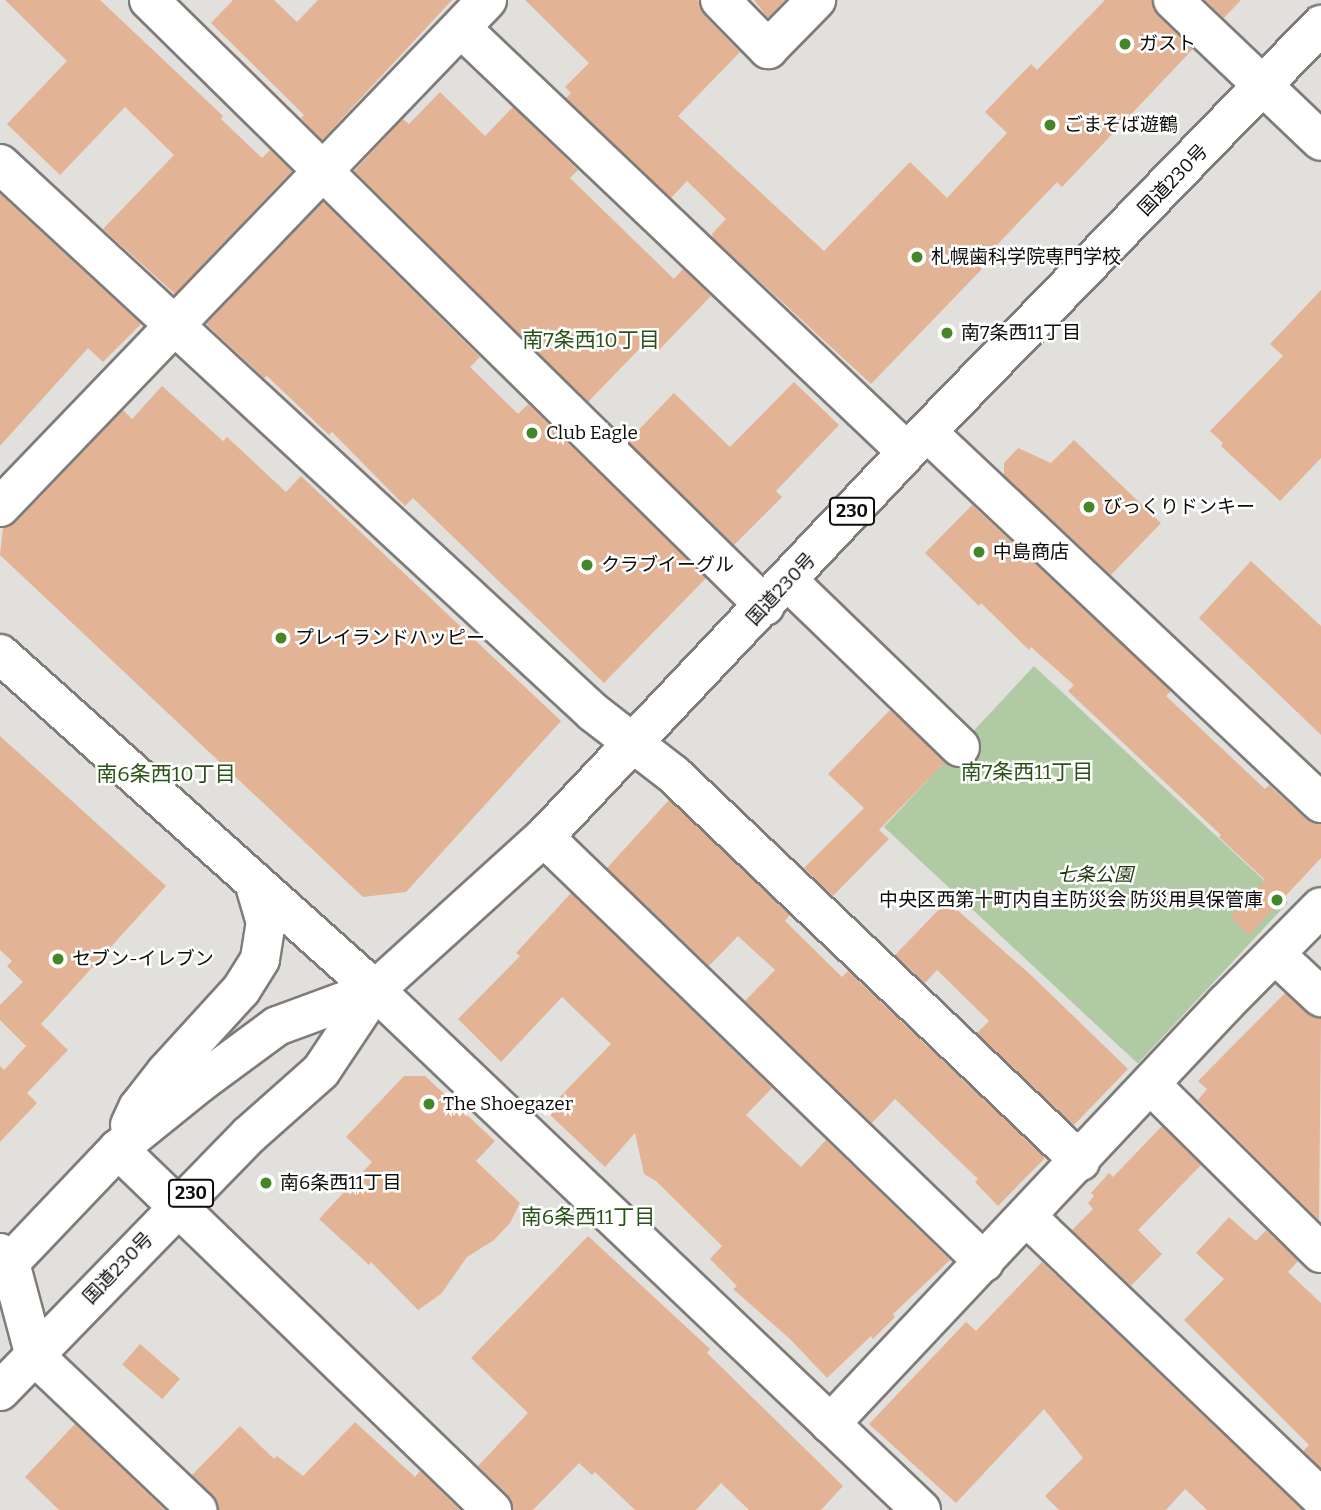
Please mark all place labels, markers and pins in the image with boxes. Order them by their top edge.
place label: ガスト [1139,33,1196,55]
marker: ガスト [1117,36,1133,52]
place label: ごまそば遊鶴 [1064,114,1178,136]
marker: ごまそば遊鶴 [1042,117,1058,133]
place label: 札幌歯科学院専門学校 [931,246,1121,268]
marker: 札幌歯科学院専門学校 [909,249,925,265]
place label: 南7条西11丁目 [961,322,1081,344]
marker: 南7条西11丁目 [939,325,955,341]
place label: Club Eagle [546,422,638,444]
marker: Club Eagle [524,425,540,441]
place label: びっくりドンキー [1103,496,1255,518]
marker: びっくりドンキー [1081,499,1097,515]
place label: 中島商店 [993,541,1069,563]
marker: 中島商店 [971,544,987,560]
place label: クラブイーグル [601,554,734,576]
marker: クラブイーグル [579,557,595,573]
place label: プレイランドハッピー [295,627,485,649]
marker: プレイランドハッピー [273,630,289,646]
place label: 中央区西第十町内自主防災会 防災用具保管庫 [879,889,1263,911]
marker: 中央区西第十町内自主防災会 防災用具保管庫 [1269,892,1285,908]
place label: セブン-イレブン [72,948,214,970]
marker: セブン-イレブン [50,951,66,967]
place label: The Shoegazer [443,1093,573,1115]
marker: The Shoegazer [421,1096,437,1112]
place label: 南6条西11丁目 [280,1172,402,1194]
marker: 南6条西11丁目 [258,1175,274,1191]

